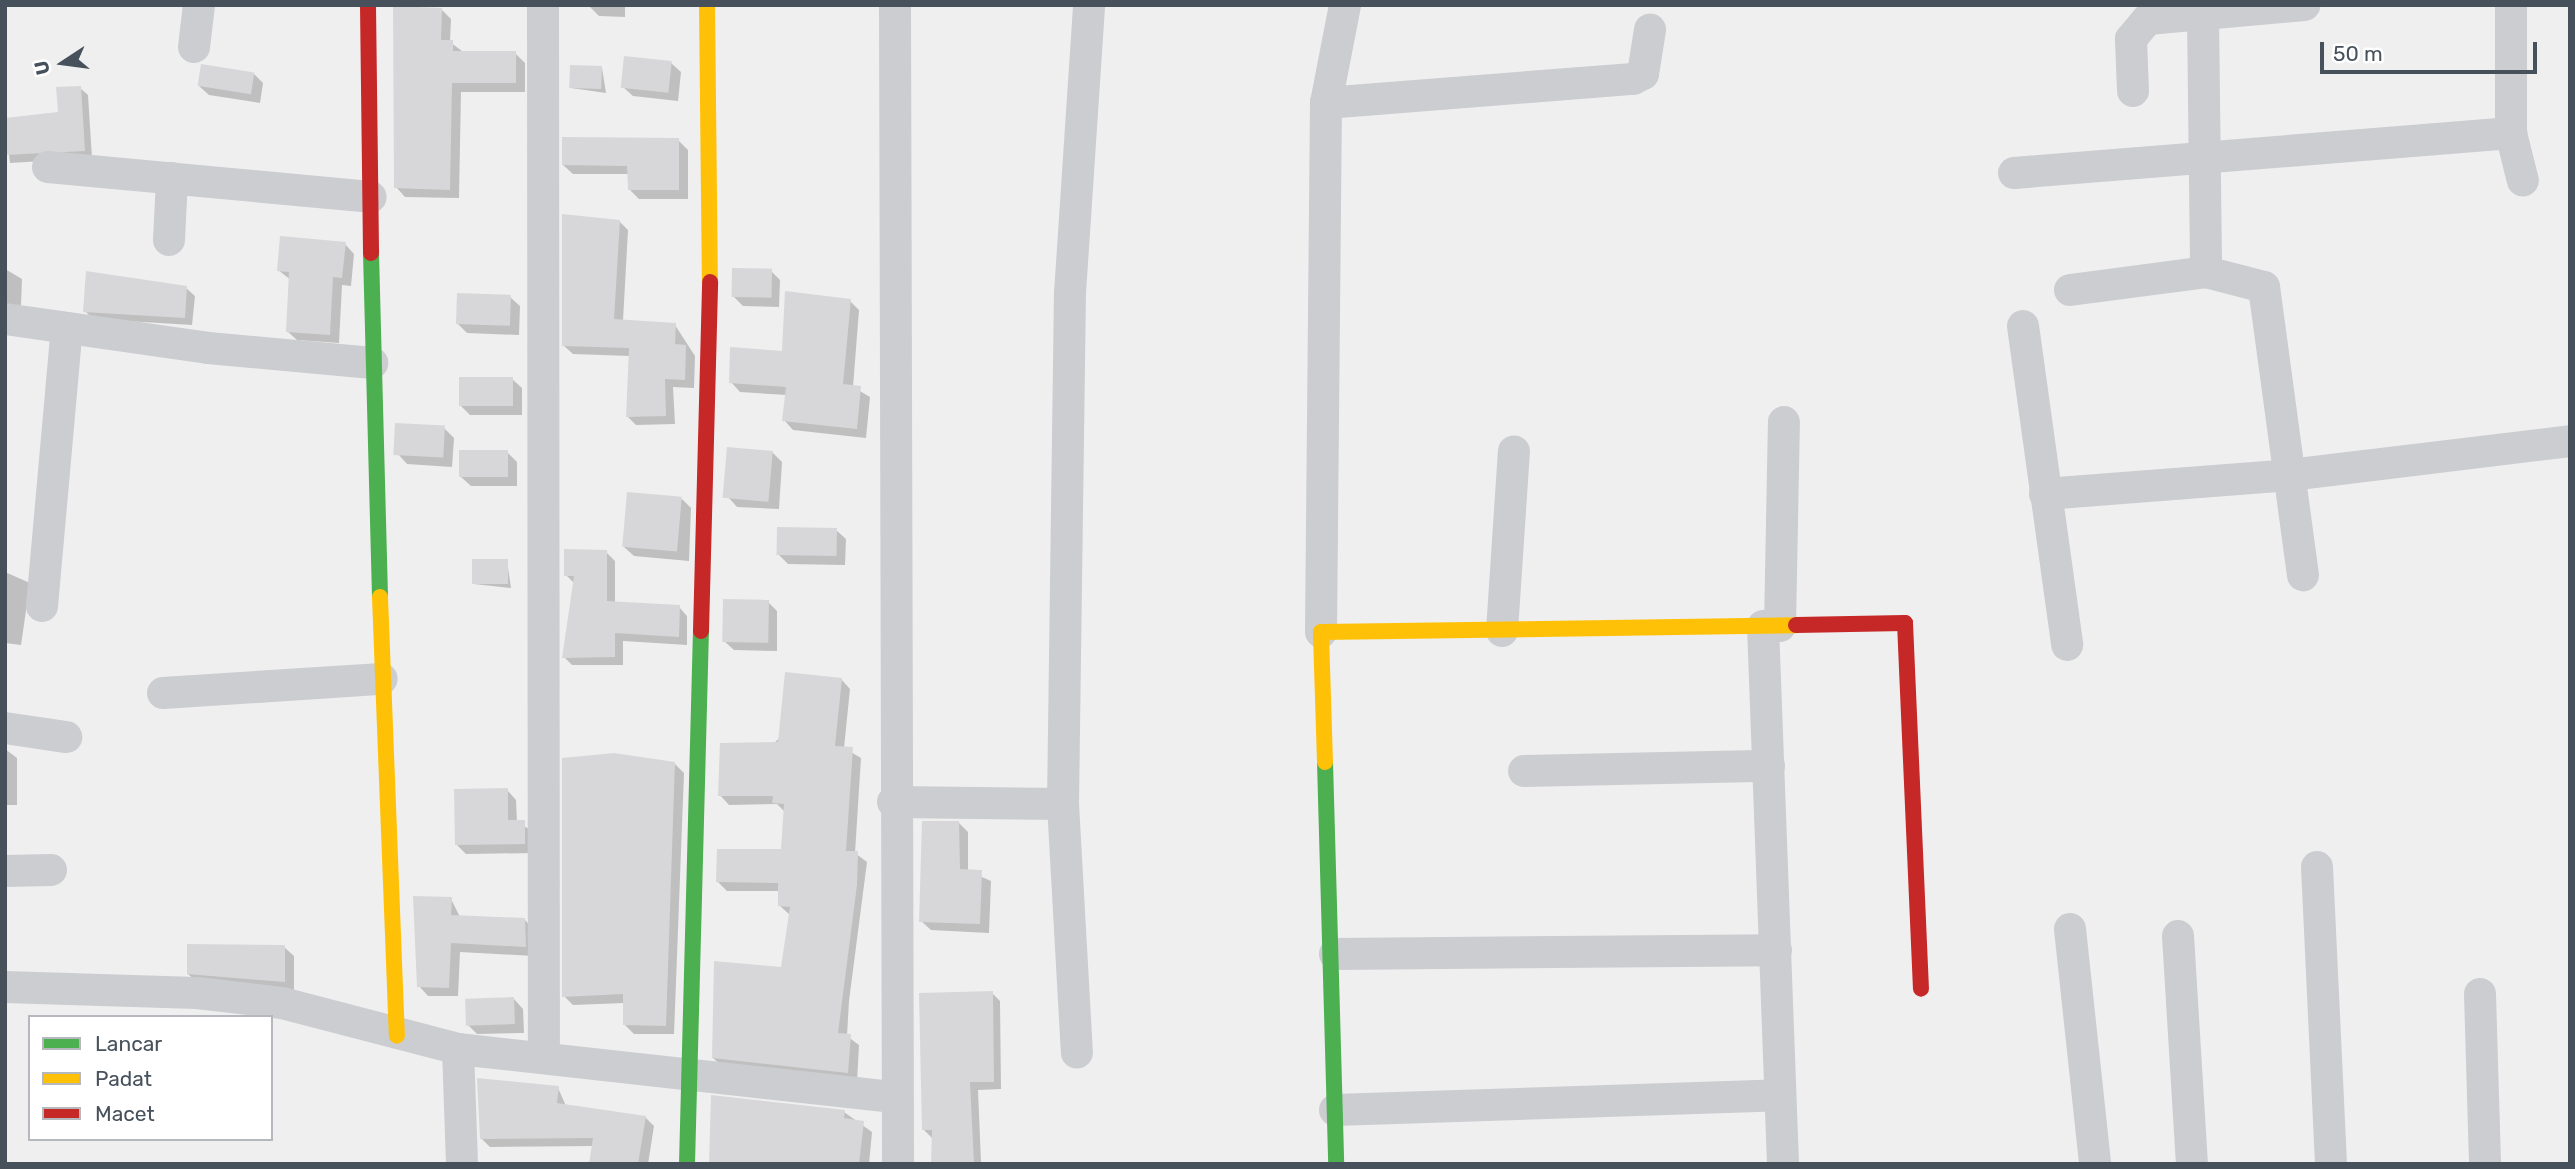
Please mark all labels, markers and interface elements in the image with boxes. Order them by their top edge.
north arrow [28,28,98,98]
scale bar [2323,28,2540,72]
text: 50 m [2333,41,2383,66]
text: U [29,59,55,77]
legend [28,1015,273,1141]
text: Lancar [95,1031,162,1056]
text: Padat [95,1066,152,1091]
text: Macet [95,1101,155,1126]

